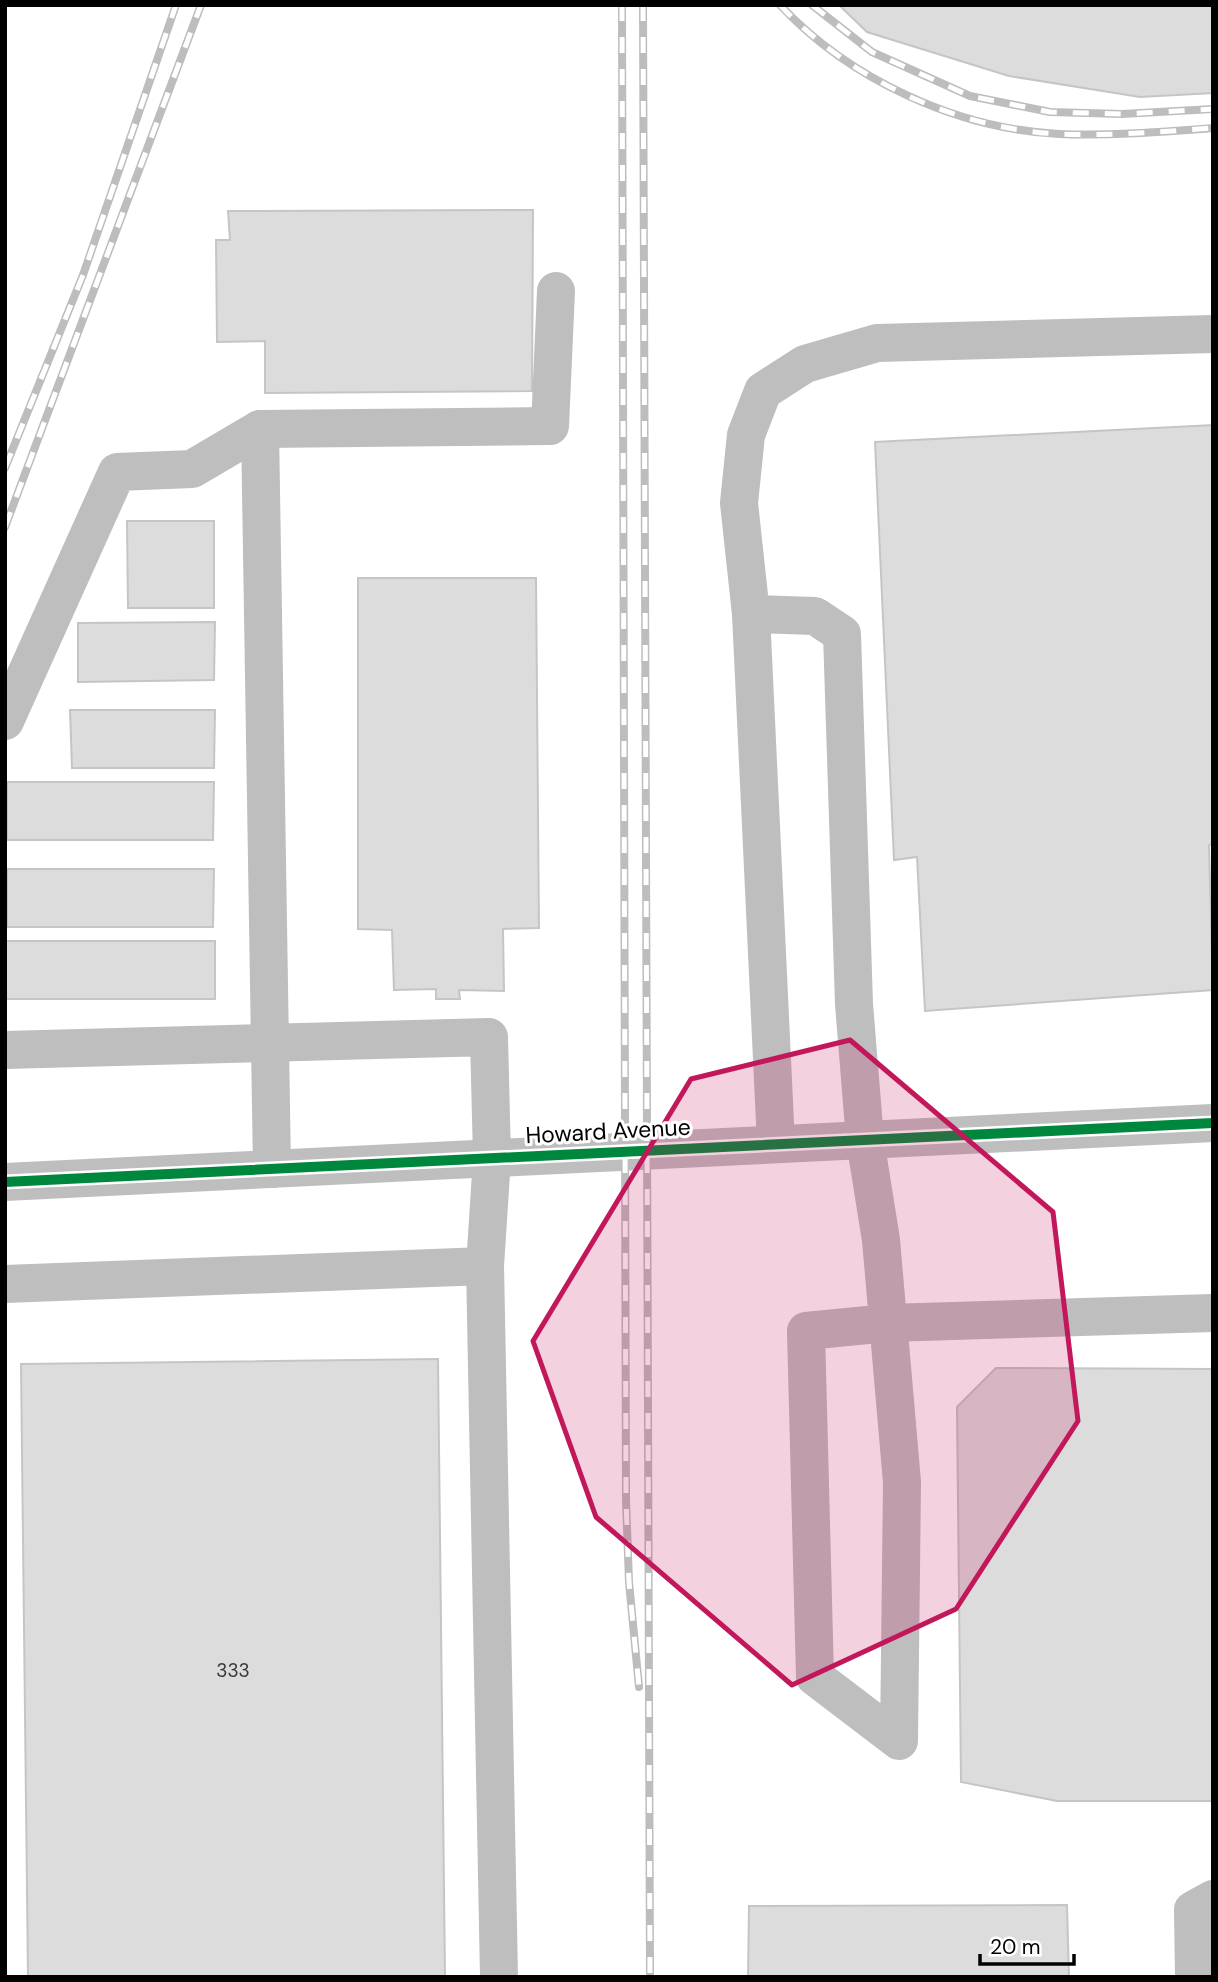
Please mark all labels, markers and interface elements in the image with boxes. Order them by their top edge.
street label: Howard Avenue [525,1112,691,1150]
house number: 333 [216,1658,250,1683]
scale bar [980,1923,1074,1967]
text: 20 m [990,1933,1041,1961]

